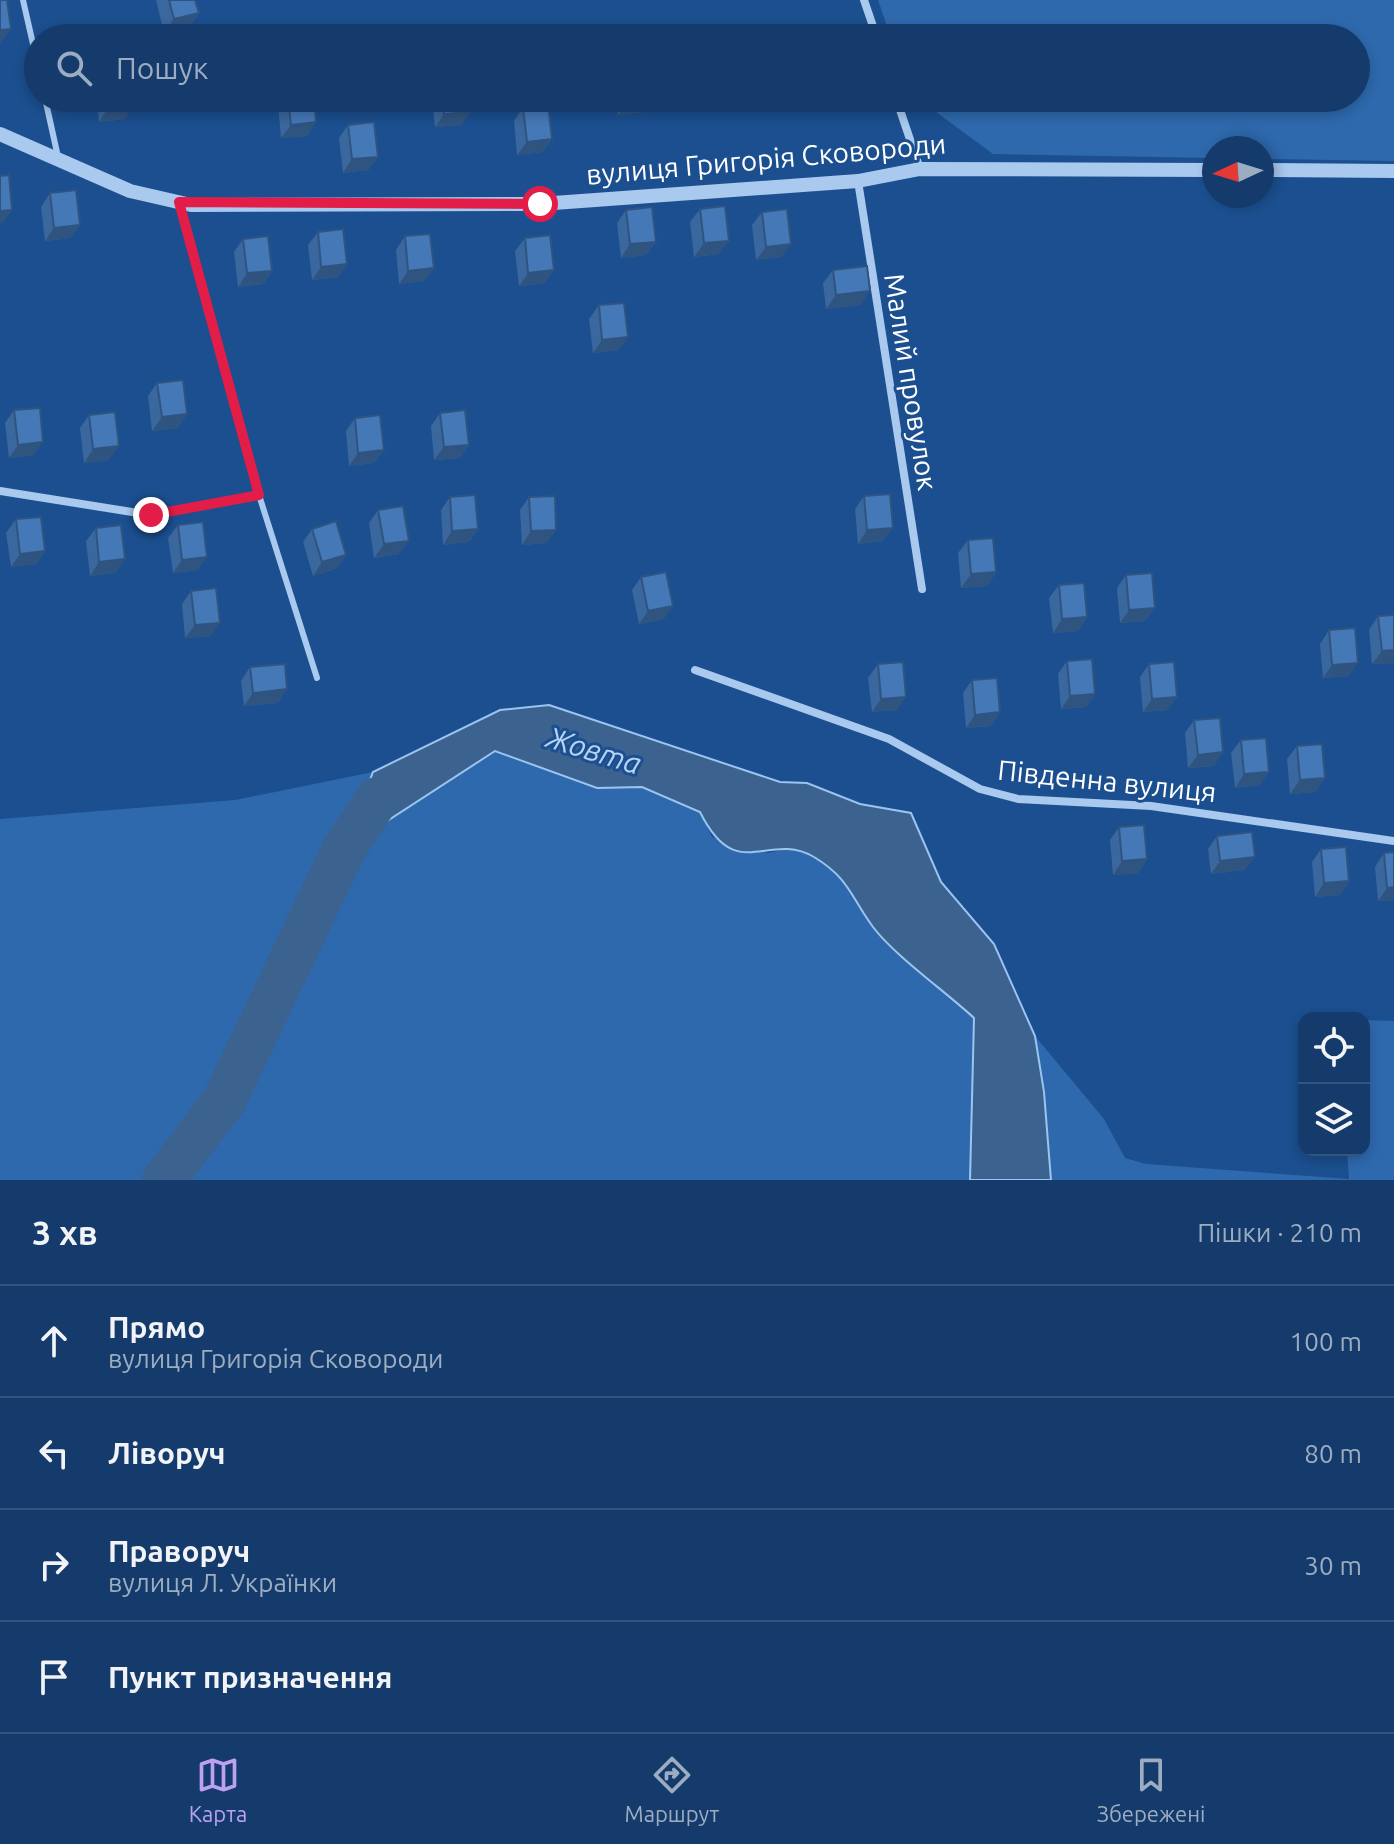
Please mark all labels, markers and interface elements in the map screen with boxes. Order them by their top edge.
search box [24,24,1370,112]
icon: search [52,46,96,90]
text: Пошук [116,51,209,85]
street label: вулиця Григорія Сковороди [585,127,947,190]
north arrow [1202,136,1274,208]
route start [522,186,558,222]
street label: Малий провулок [879,271,944,493]
route end [133,497,169,533]
water label: Жовта [541,719,645,780]
street label: Південна вулиця [996,754,1218,807]
map controls [1298,1012,1370,1156]
button: locate [1298,1012,1370,1084]
button: layers [1298,1084,1370,1156]
text: 3 хв [32,1213,98,1251]
text: Пішки · 210 m [1197,1218,1362,1247]
text: Прямо [108,1310,205,1344]
icon: ahead [32,1319,76,1363]
text: 100 m [1290,1327,1362,1356]
text: вулиця Григорія Сковороди [108,1344,443,1373]
icon: left [32,1431,76,1475]
text: Ліворуч [108,1436,226,1470]
text: 80 m [1304,1439,1362,1468]
text: Праворуч [108,1534,250,1568]
icon: right [32,1543,76,1587]
text: 30 m [1304,1551,1362,1580]
text: вулиця Л. Українки [108,1568,337,1597]
icon: arrive [32,1655,76,1699]
text: Пункт призначення [108,1660,392,1694]
tab: Карта [189,1753,247,1826]
tab: Маршрут [625,1753,719,1826]
tab: Збережені [1097,1753,1205,1826]

